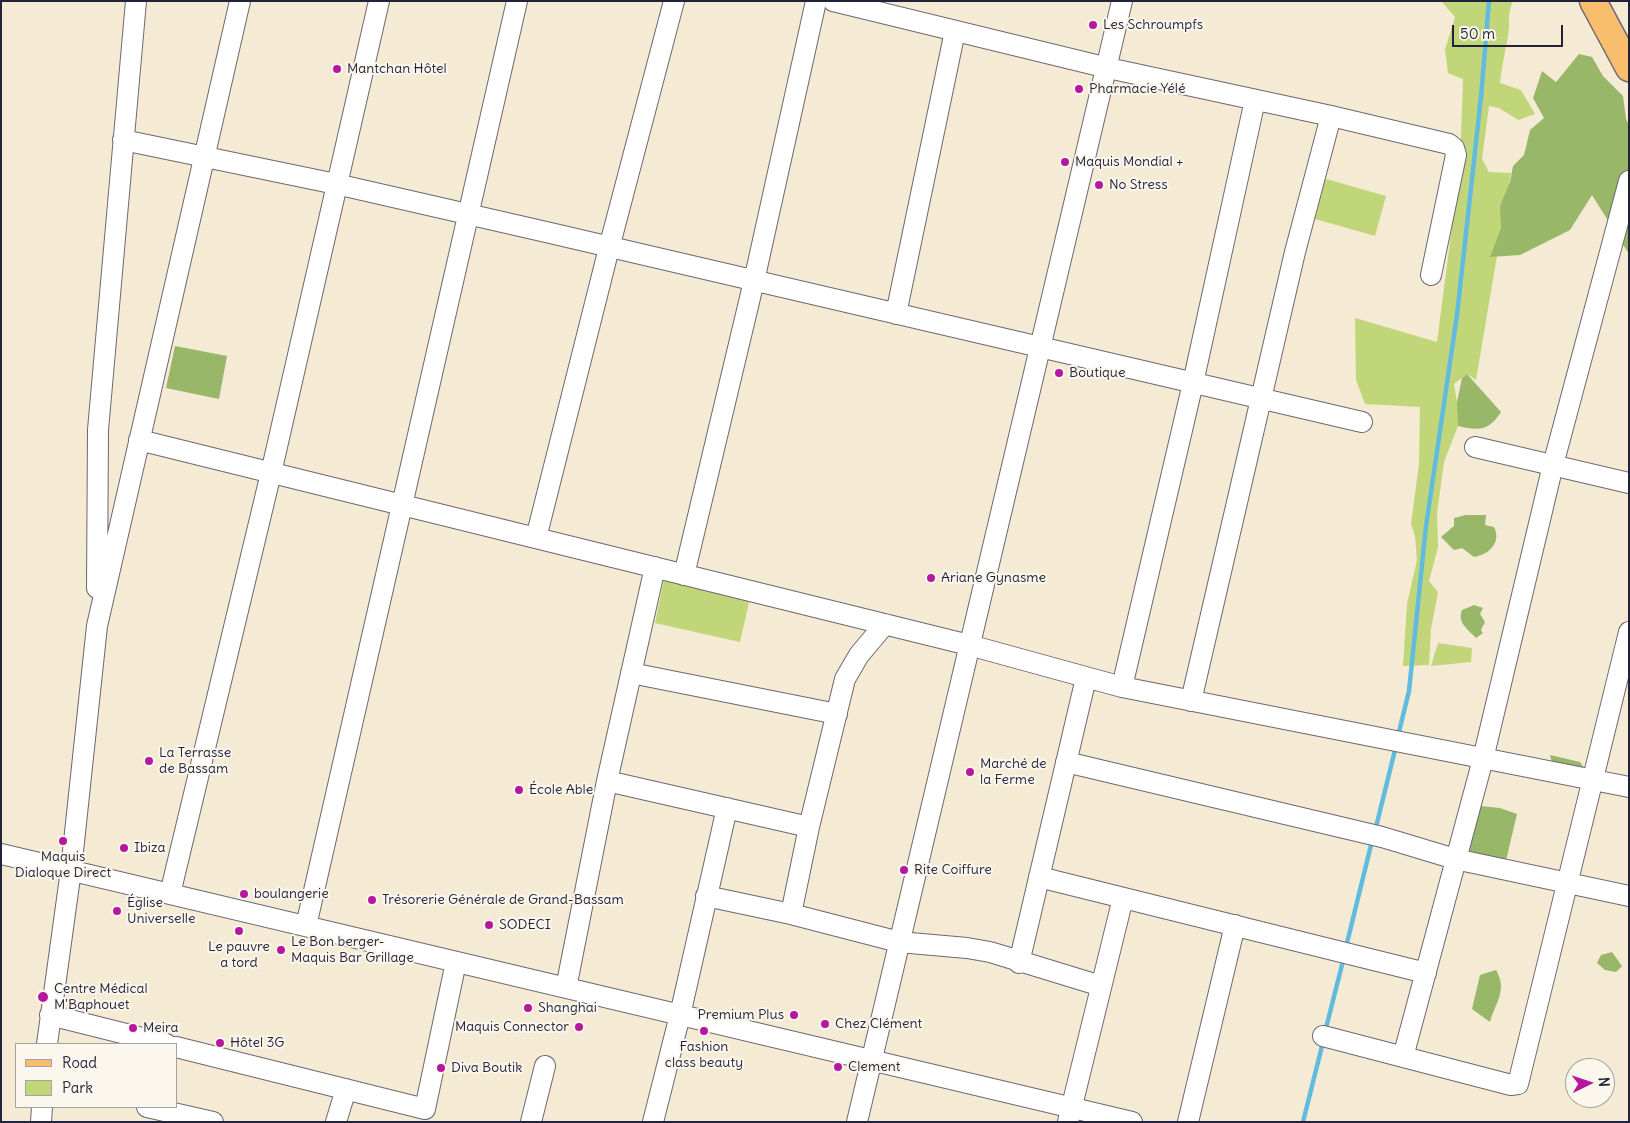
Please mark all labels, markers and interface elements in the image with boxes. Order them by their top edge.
scale bar [1455,15,1566,47]
place label: Les Schroumpfs [1103,17,1203,33]
marker: Les Schroumpfs [1087,19,1099,31]
text: 50 m [1460,24,1495,43]
place label: Mantchan Hôtel [347,61,447,77]
marker: Mantchan Hôtel [331,63,343,75]
place label: Pharmacie Yélé [1089,81,1185,97]
marker: Pharmacie Yélé [1073,83,1085,95]
place label: Maquis Mondial + [1075,154,1183,170]
marker: Maquis Mondial + [1059,156,1071,168]
place label: No Stress [1109,177,1168,193]
marker: No Stress [1093,179,1105,191]
place label: Boutique [1069,365,1125,381]
marker: Boutique [1053,367,1065,379]
place label: Ariane Gynasme [941,570,1046,586]
marker: Ariane Gynasme [925,572,937,584]
place label: La Terrasse de Bassam [159,745,231,778]
marker: La Terrasse de Bassam [143,755,155,767]
place label: Marché de la Ferme [980,756,1047,789]
marker: Marché de la Ferme [964,766,976,778]
place label: École Able [529,782,593,798]
marker: École Able [513,784,525,796]
marker: Maquis Dialoque Direct [57,835,69,847]
place label: Ibiza [134,840,166,856]
marker: Ibiza [118,842,130,854]
place label: Maquis Dialoque Direct [15,849,111,882]
place label: Rite Coiffure [914,862,992,878]
marker: Rite Coiffure [898,864,910,876]
place label: boulangerie [254,886,329,902]
marker: boulangerie [238,888,250,900]
place label: Trésorerie Générale de Grand-Bassam [382,892,624,908]
marker: Trésorerie Générale de Grand-Bassam [366,894,378,906]
place label: Église Universelle [127,895,195,928]
marker: Église Universelle [111,905,123,917]
place label: SODECI [499,917,551,933]
marker: SODECI [483,919,495,931]
marker: Le pauvre a tord [233,925,245,937]
place label: Le Bon berger- Maquis Bar Grillage [291,934,414,966]
place label: Le pauvre a tord [208,939,270,972]
marker: Le Bon berger- Maquis Bar Grillage [275,944,287,956]
place label: Centre Médical M'Baphouet [54,981,148,1014]
marker: Centre Médical M'Baphouet [36,990,50,1004]
place label: Shanghai [538,1000,597,1016]
marker: Shanghai [522,1002,534,1014]
place label: Premium Plus [697,1007,784,1023]
marker: Premium Plus [788,1009,800,1021]
place label: Chez Clément [835,1016,922,1032]
marker: Chez Clément [819,1018,831,1030]
place label: Maquis Connector [455,1019,569,1035]
place label: Meira [143,1020,178,1036]
marker: Maquis Connector [573,1021,585,1033]
marker: Meira [127,1022,139,1034]
marker: Fashion class beauty [698,1025,710,1037]
place label: Hôtel 3G [230,1035,284,1051]
marker: Hôtel 3G [214,1037,226,1049]
place label: Fashion class beauty [665,1039,743,1072]
legend [15,1043,178,1108]
text: Road [62,1053,97,1072]
north arrow [1565,1058,1615,1108]
place label: Clement [848,1059,900,1075]
place label: Diva Boutik [451,1060,522,1076]
marker: Clement [832,1061,844,1073]
marker: Diva Boutik [435,1062,447,1074]
text: N [1595,1077,1613,1087]
text: Park [62,1078,93,1097]

